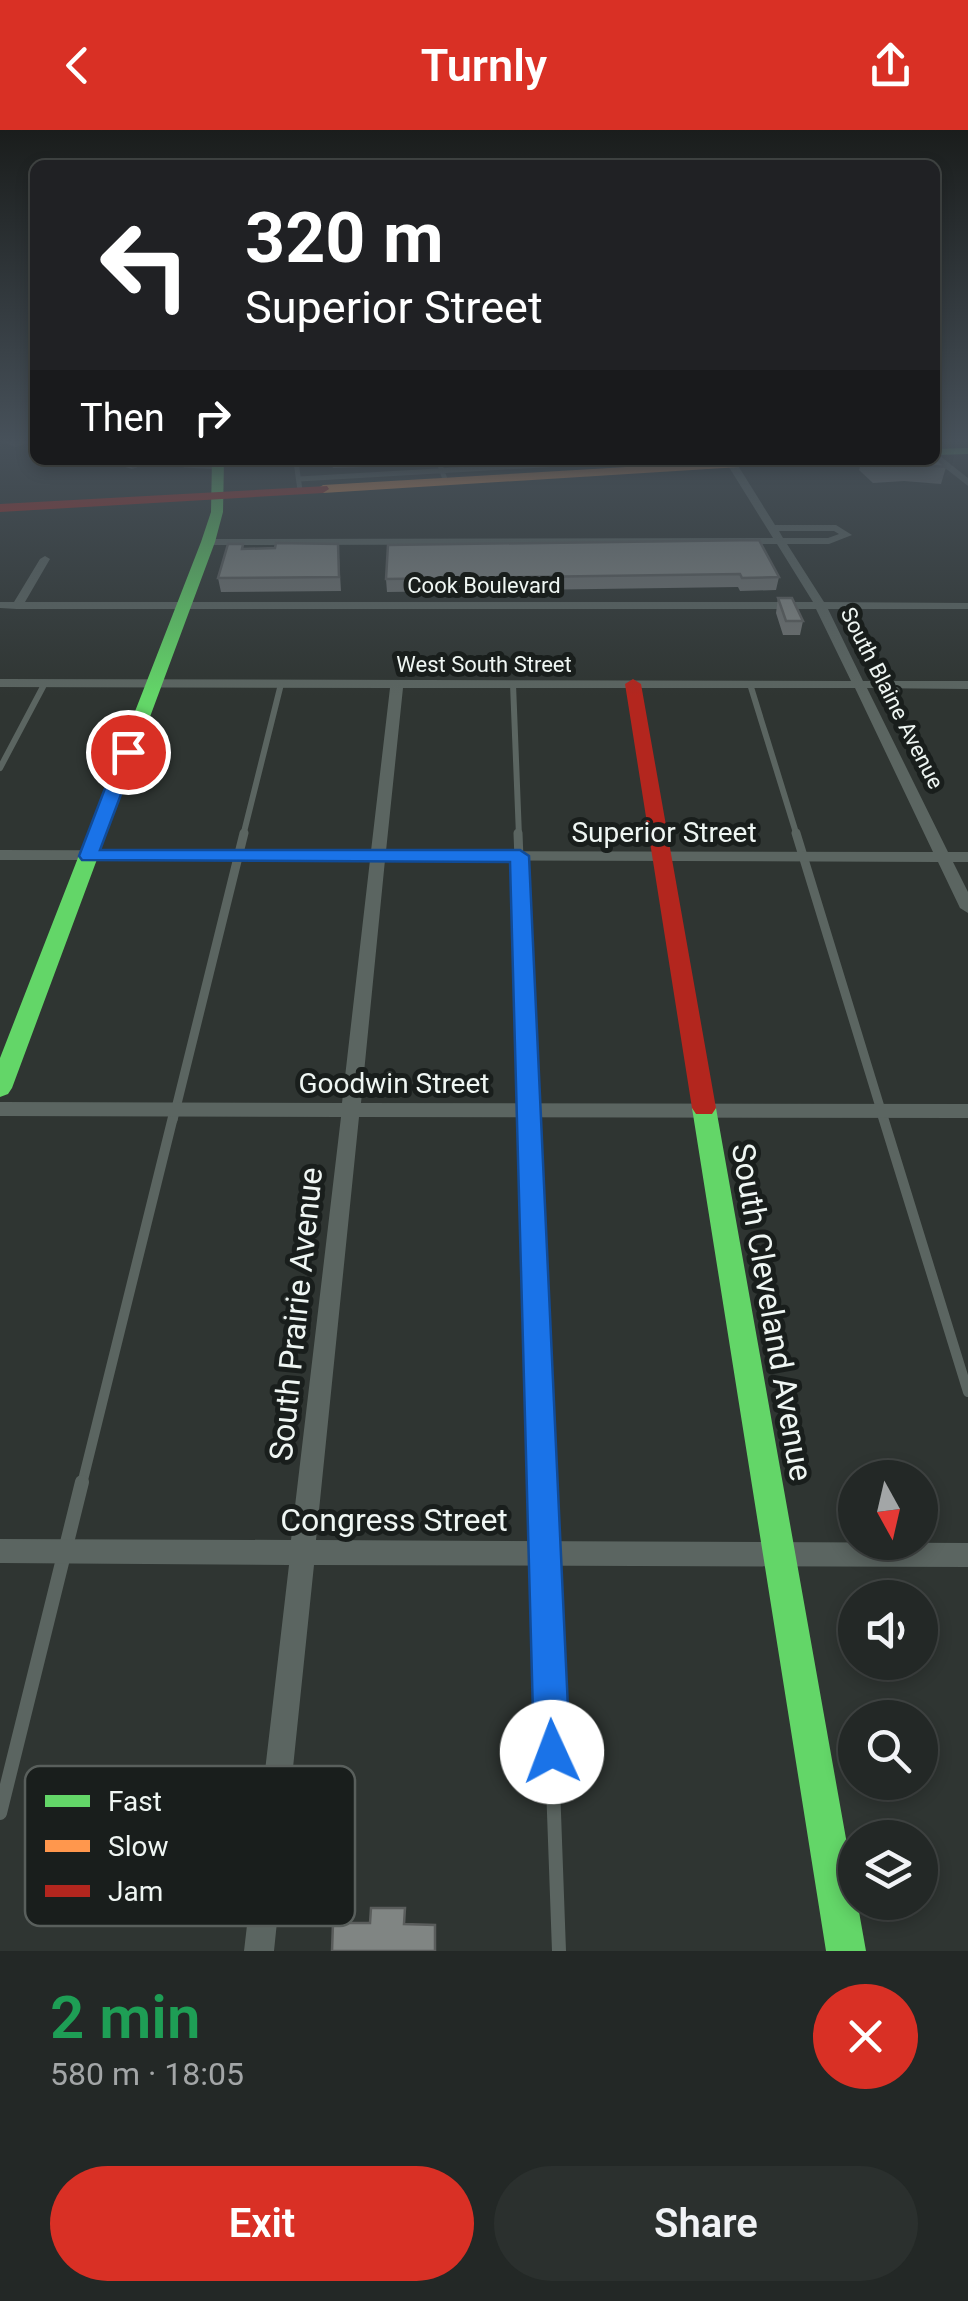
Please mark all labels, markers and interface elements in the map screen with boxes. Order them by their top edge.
icon: back [50,38,105,93]
icon: share [863,38,918,93]
text: Turnly [421,39,547,92]
text: 320 m [245,197,444,279]
icon: left [80,200,210,330]
text: Superior Street [245,281,543,334]
icon: right [185,390,240,445]
text: Then [80,396,165,440]
street label: Cook Boulevard [407,573,561,598]
street label: South Blaine Avenue [835,603,949,793]
street label: West South Street [396,652,572,677]
pin [86,710,171,795]
icon: arrive [101,725,156,780]
street label: Superior Street [571,816,757,849]
street label: Goodwin Street [299,1067,489,1100]
street label: South Cleveland Avenue [724,1140,820,1484]
street label: South Prairie Avenue [262,1165,330,1463]
north arrow [838,1460,938,1560]
map controls [838,1460,938,1920]
street label: Congress Street [280,1501,508,1539]
button: sound [838,1580,938,1680]
position arrow [500,1700,604,1804]
button: search [838,1700,938,1800]
legend [25,1766,355,1926]
text: Fast [108,1785,162,1818]
button: layers [838,1820,938,1920]
text: Slow [108,1830,168,1863]
text: Jam [108,1875,163,1908]
text: 2 min [50,1982,200,2053]
button: close [813,1984,918,2089]
text: 580 m · 18:05 [50,2055,244,2093]
button: Exit [50,2166,474,2281]
button: Share [494,2166,918,2281]

